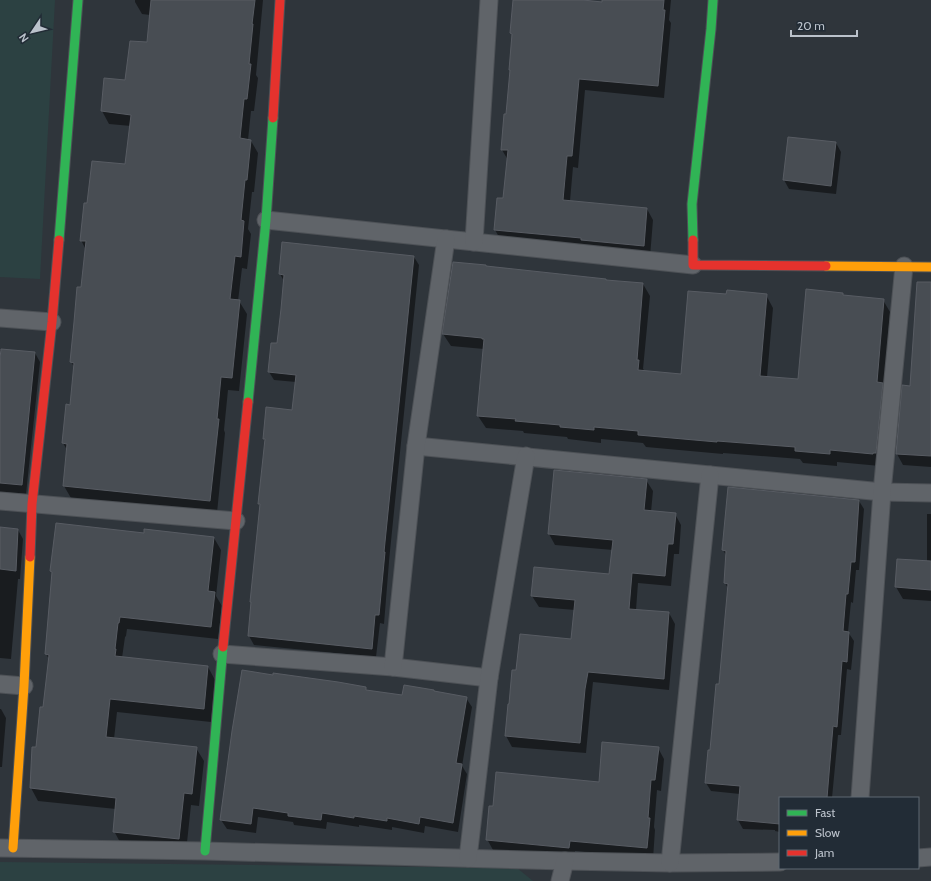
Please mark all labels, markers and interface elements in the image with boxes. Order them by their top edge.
north arrow [12,12,52,52]
scale bar [791,12,857,38]
text: 20 m [797,18,825,33]
text: N [16,31,32,45]
legend [779,797,919,869]
text: Fast [815,805,835,820]
text: Slow [815,825,840,840]
text: Jam [814,845,834,860]

